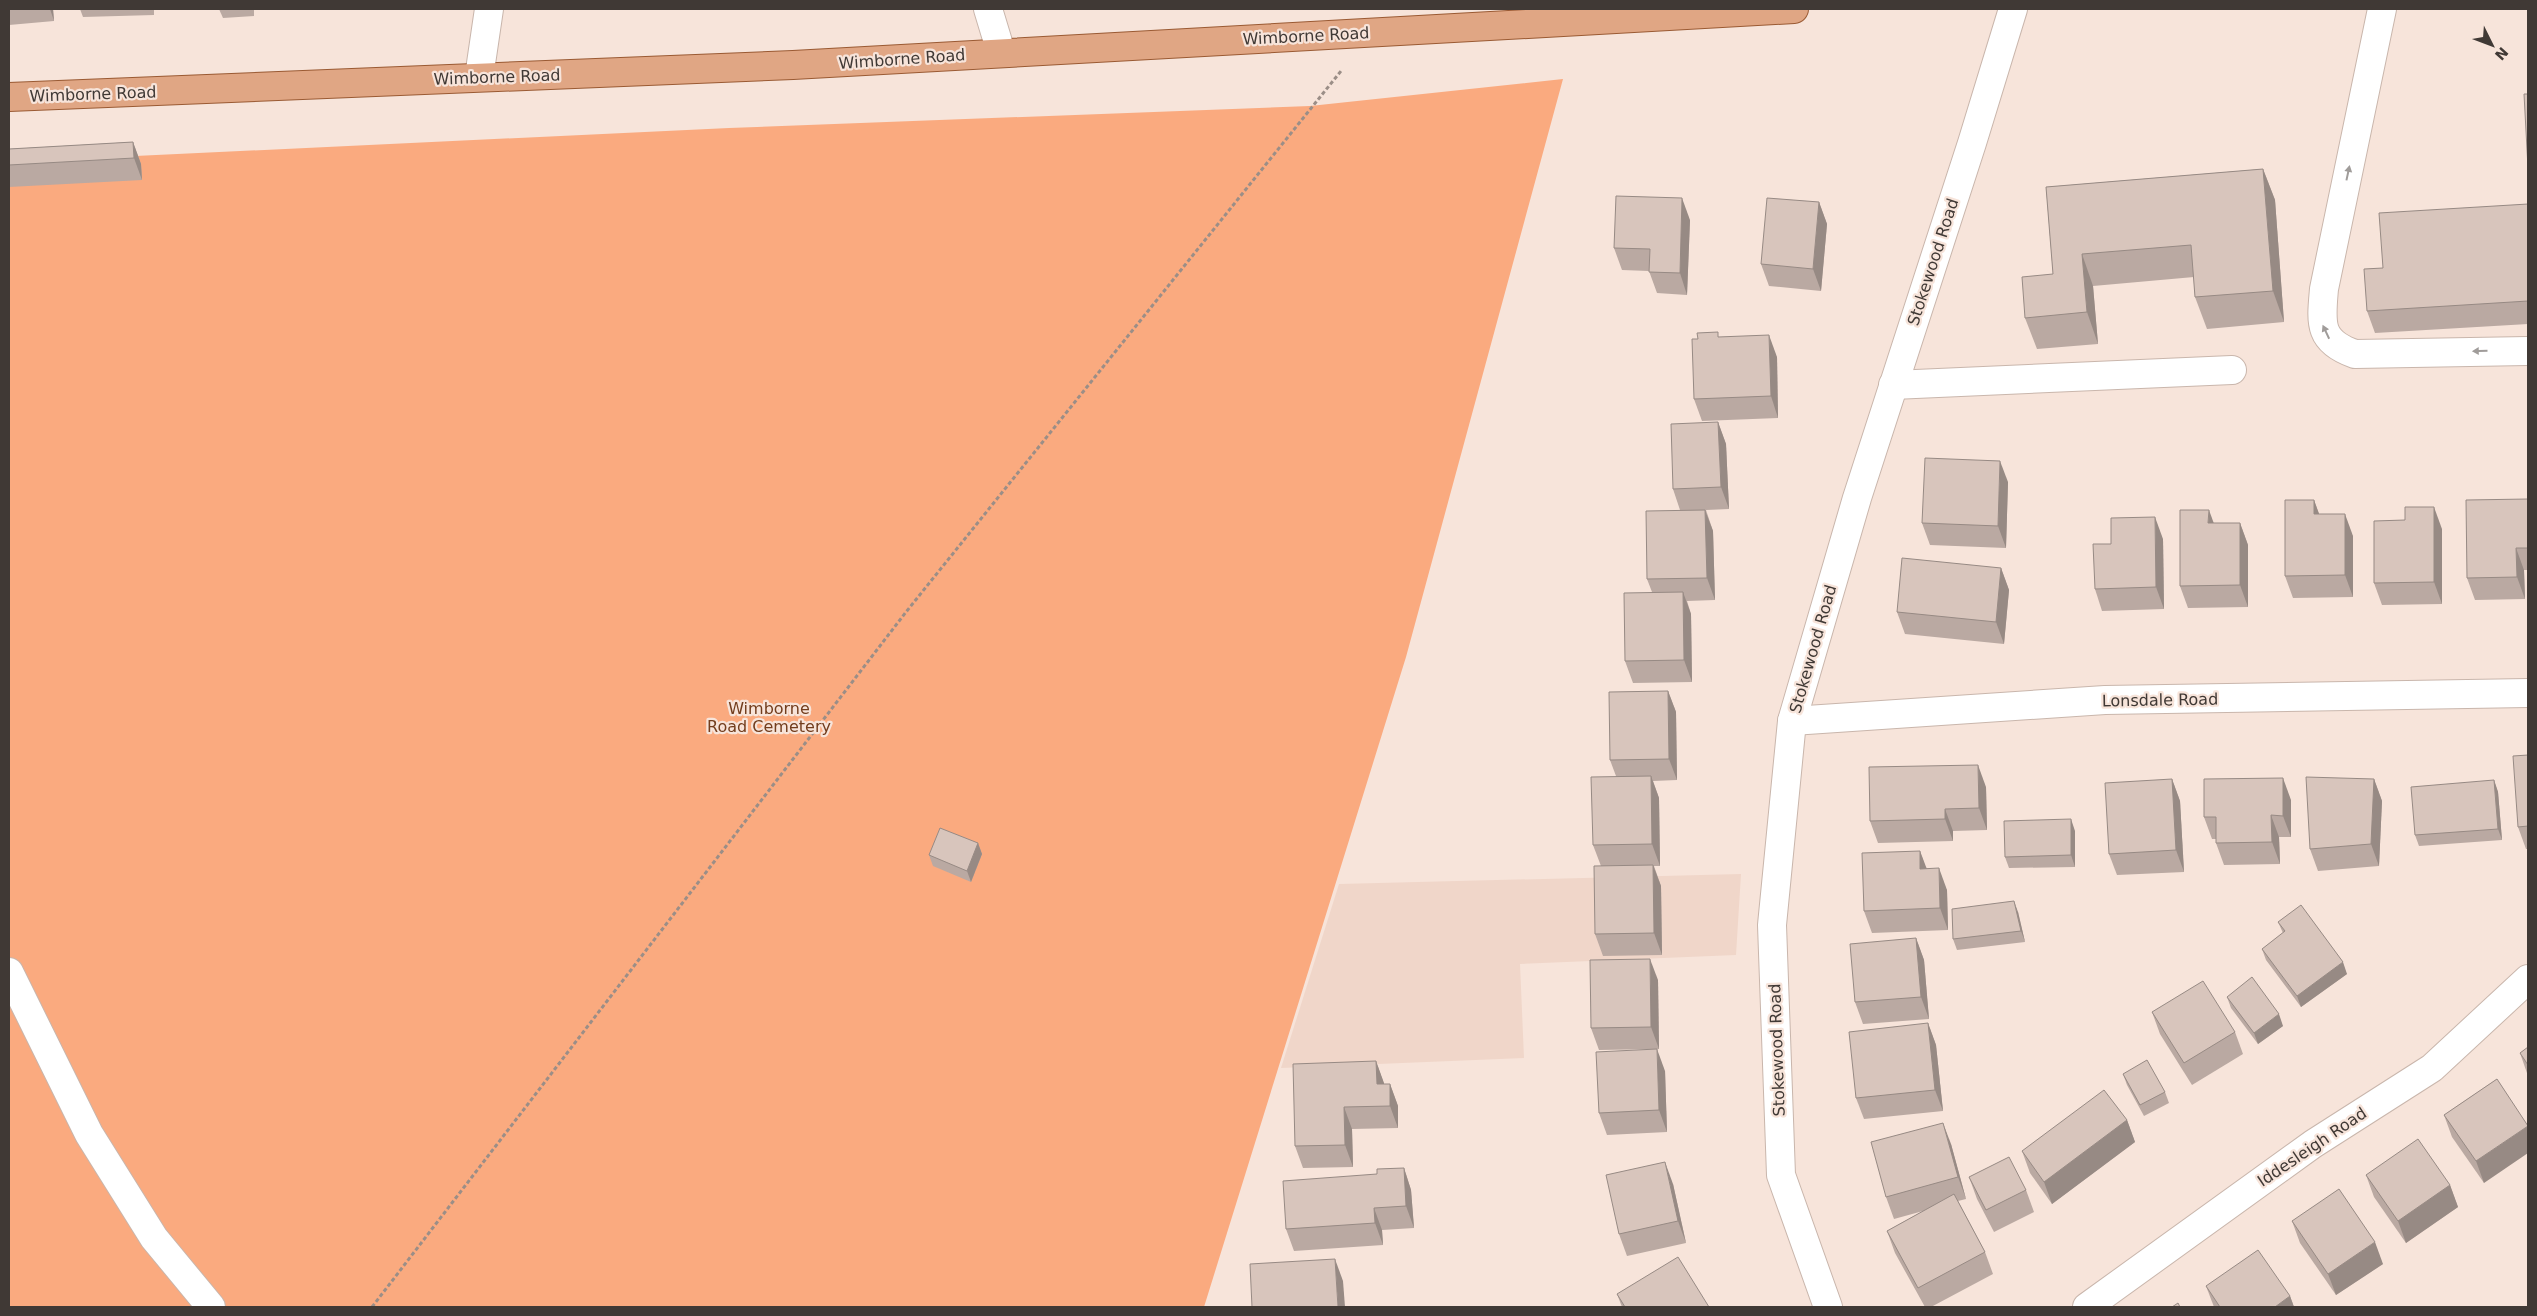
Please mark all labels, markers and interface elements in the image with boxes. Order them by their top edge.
north arrow [2467,20,2517,70]
street label: Wimborne Road [1242,23,1370,49]
text: N [2492,44,2512,63]
street label: Wimborne Road [838,45,966,73]
street label: Wimborne Road [433,65,561,89]
street label: Wimborne Road [29,82,157,106]
one-way arrow [2344,166,2352,181]
street label: Stokewood Road [1903,196,1963,328]
one-way arrow [2322,325,2330,339]
one-way arrow [2471,348,2487,356]
street label: Stokewood Road [1786,583,1840,715]
street label: Lonsdale Road [2102,689,2218,711]
park label: Wimborne Road Cemetery [707,699,831,736]
street label: Stokewood Road [1765,983,1789,1117]
street label: Iddesleigh Road [2254,1103,2370,1191]

